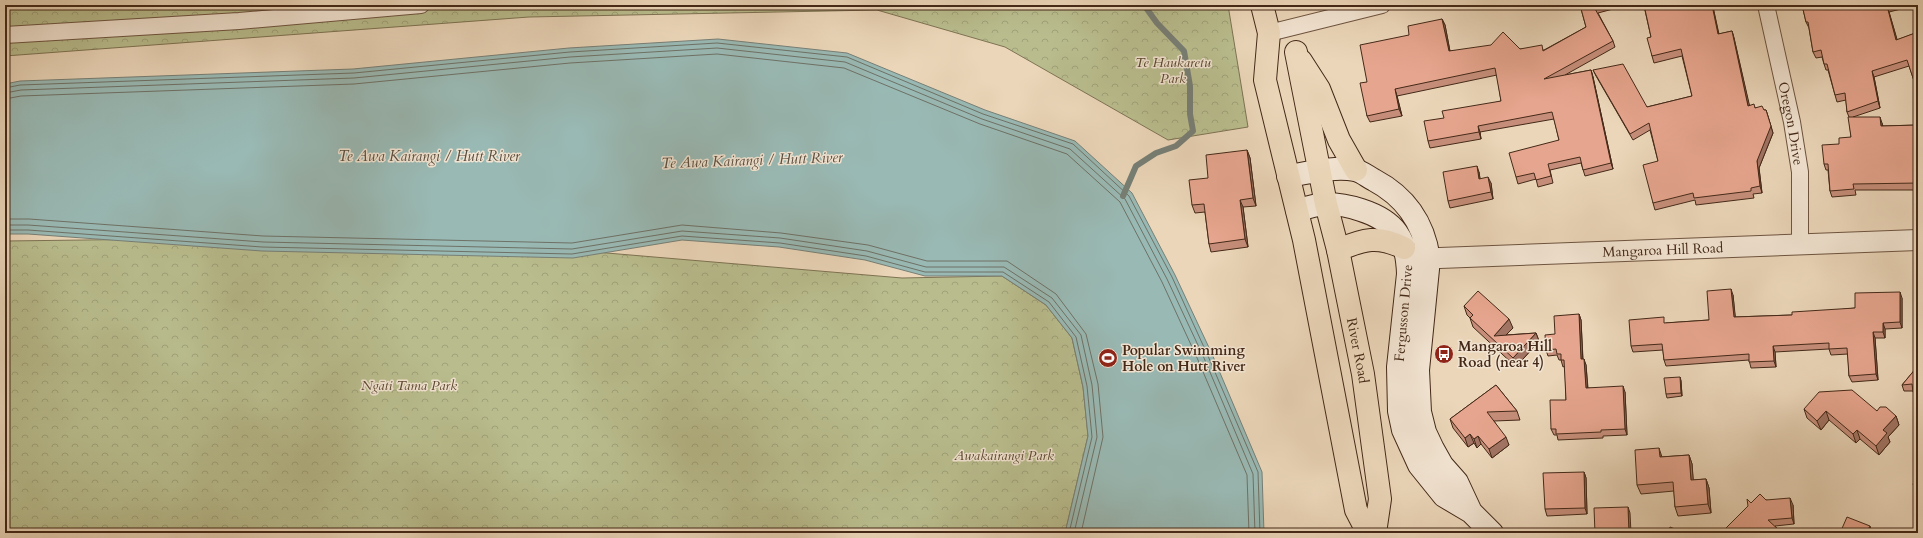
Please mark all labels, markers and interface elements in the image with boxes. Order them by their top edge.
park label: Te Haukaretu Park [1135,53,1211,88]
street label: Oregon Drive [1773,80,1808,166]
water label: Te Awa Kairangi / Hutt River [338,146,521,166]
water label: Te Awa Kairangi / Hutt River [661,147,844,173]
street label: Mangaroa Hill Road [1602,238,1724,262]
street label: Fergusson Drive [1390,264,1417,362]
street label: River Road [1342,316,1373,385]
place label: Mangaroa Hill Road (near 4) [1458,337,1552,372]
place label: Popular Swimming Hole on Hutt River [1122,341,1246,376]
bus stop icon: Mangaroa Hill Road (near 4) [1433,343,1455,365]
sports icon: Popular Swimming Hole on Hutt River [1097,347,1119,369]
park label: Ngāti Tama Park [361,376,457,395]
park label: Awakairangi Park [953,446,1054,465]

